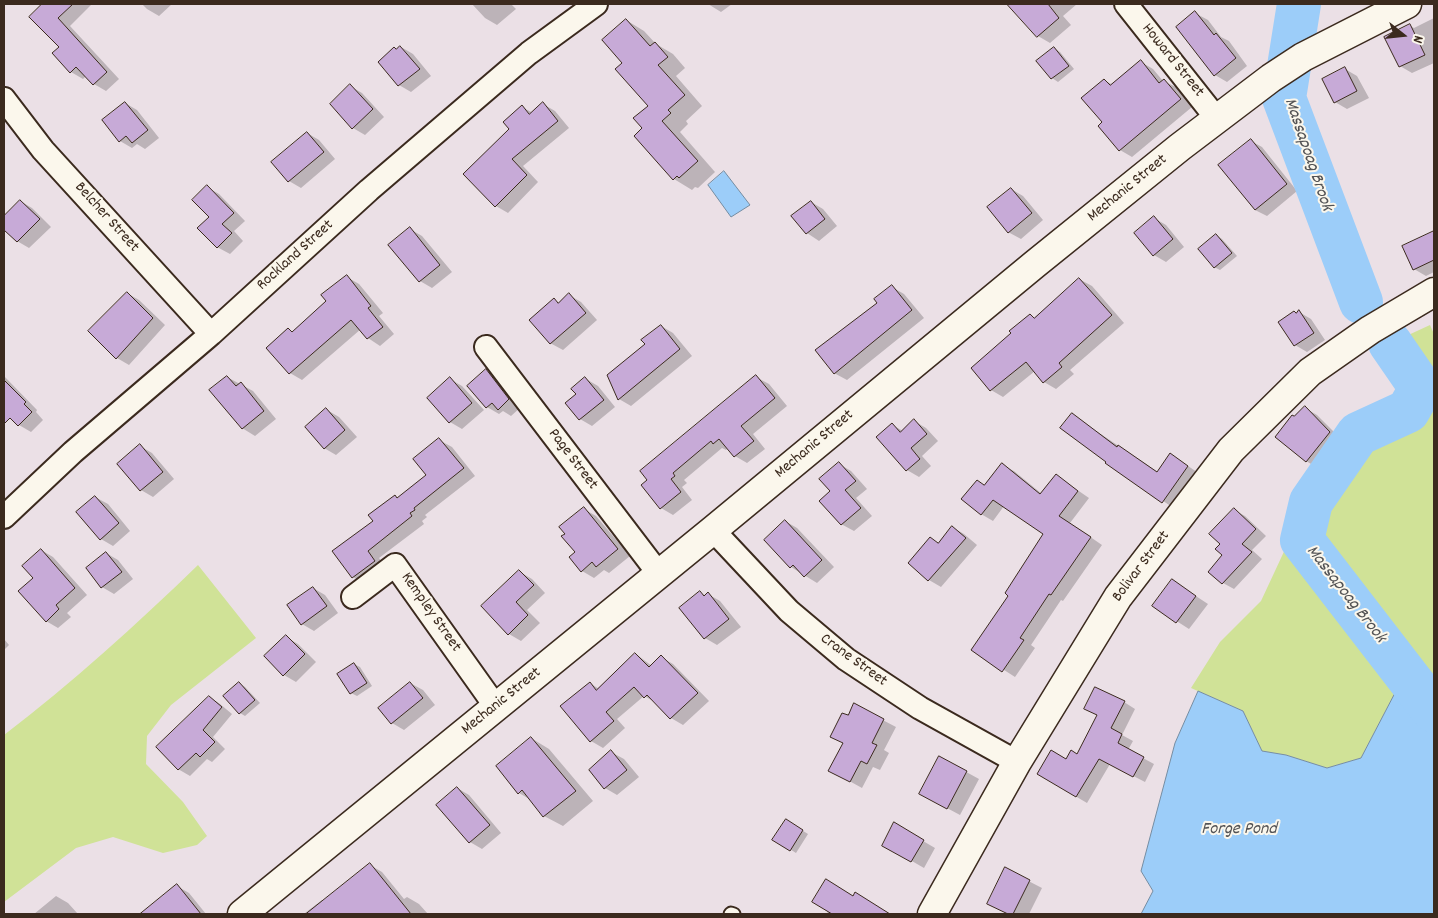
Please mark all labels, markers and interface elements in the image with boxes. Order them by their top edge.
north arrow [1378,10,1428,60]
street label: Howard Street [1137,20,1207,102]
text: N [1407,33,1428,45]
water label: Massapoag Brook [1278,96,1336,214]
street label: Mechanic Street [1084,151,1172,227]
street label: Belcher Street [70,179,142,257]
street label: Rockland Street [254,217,338,295]
street label: Mechanic Street [772,406,858,484]
street label: Page Street [543,426,601,494]
street label: Bolivar Street [1109,528,1175,606]
water label: Massapoag Brook [1300,542,1390,648]
street label: Kempley Street [396,570,464,656]
street label: Crane Street [816,630,890,692]
street label: Mechanic Street [458,664,546,740]
water label: Forge Pond [1201,820,1277,842]

